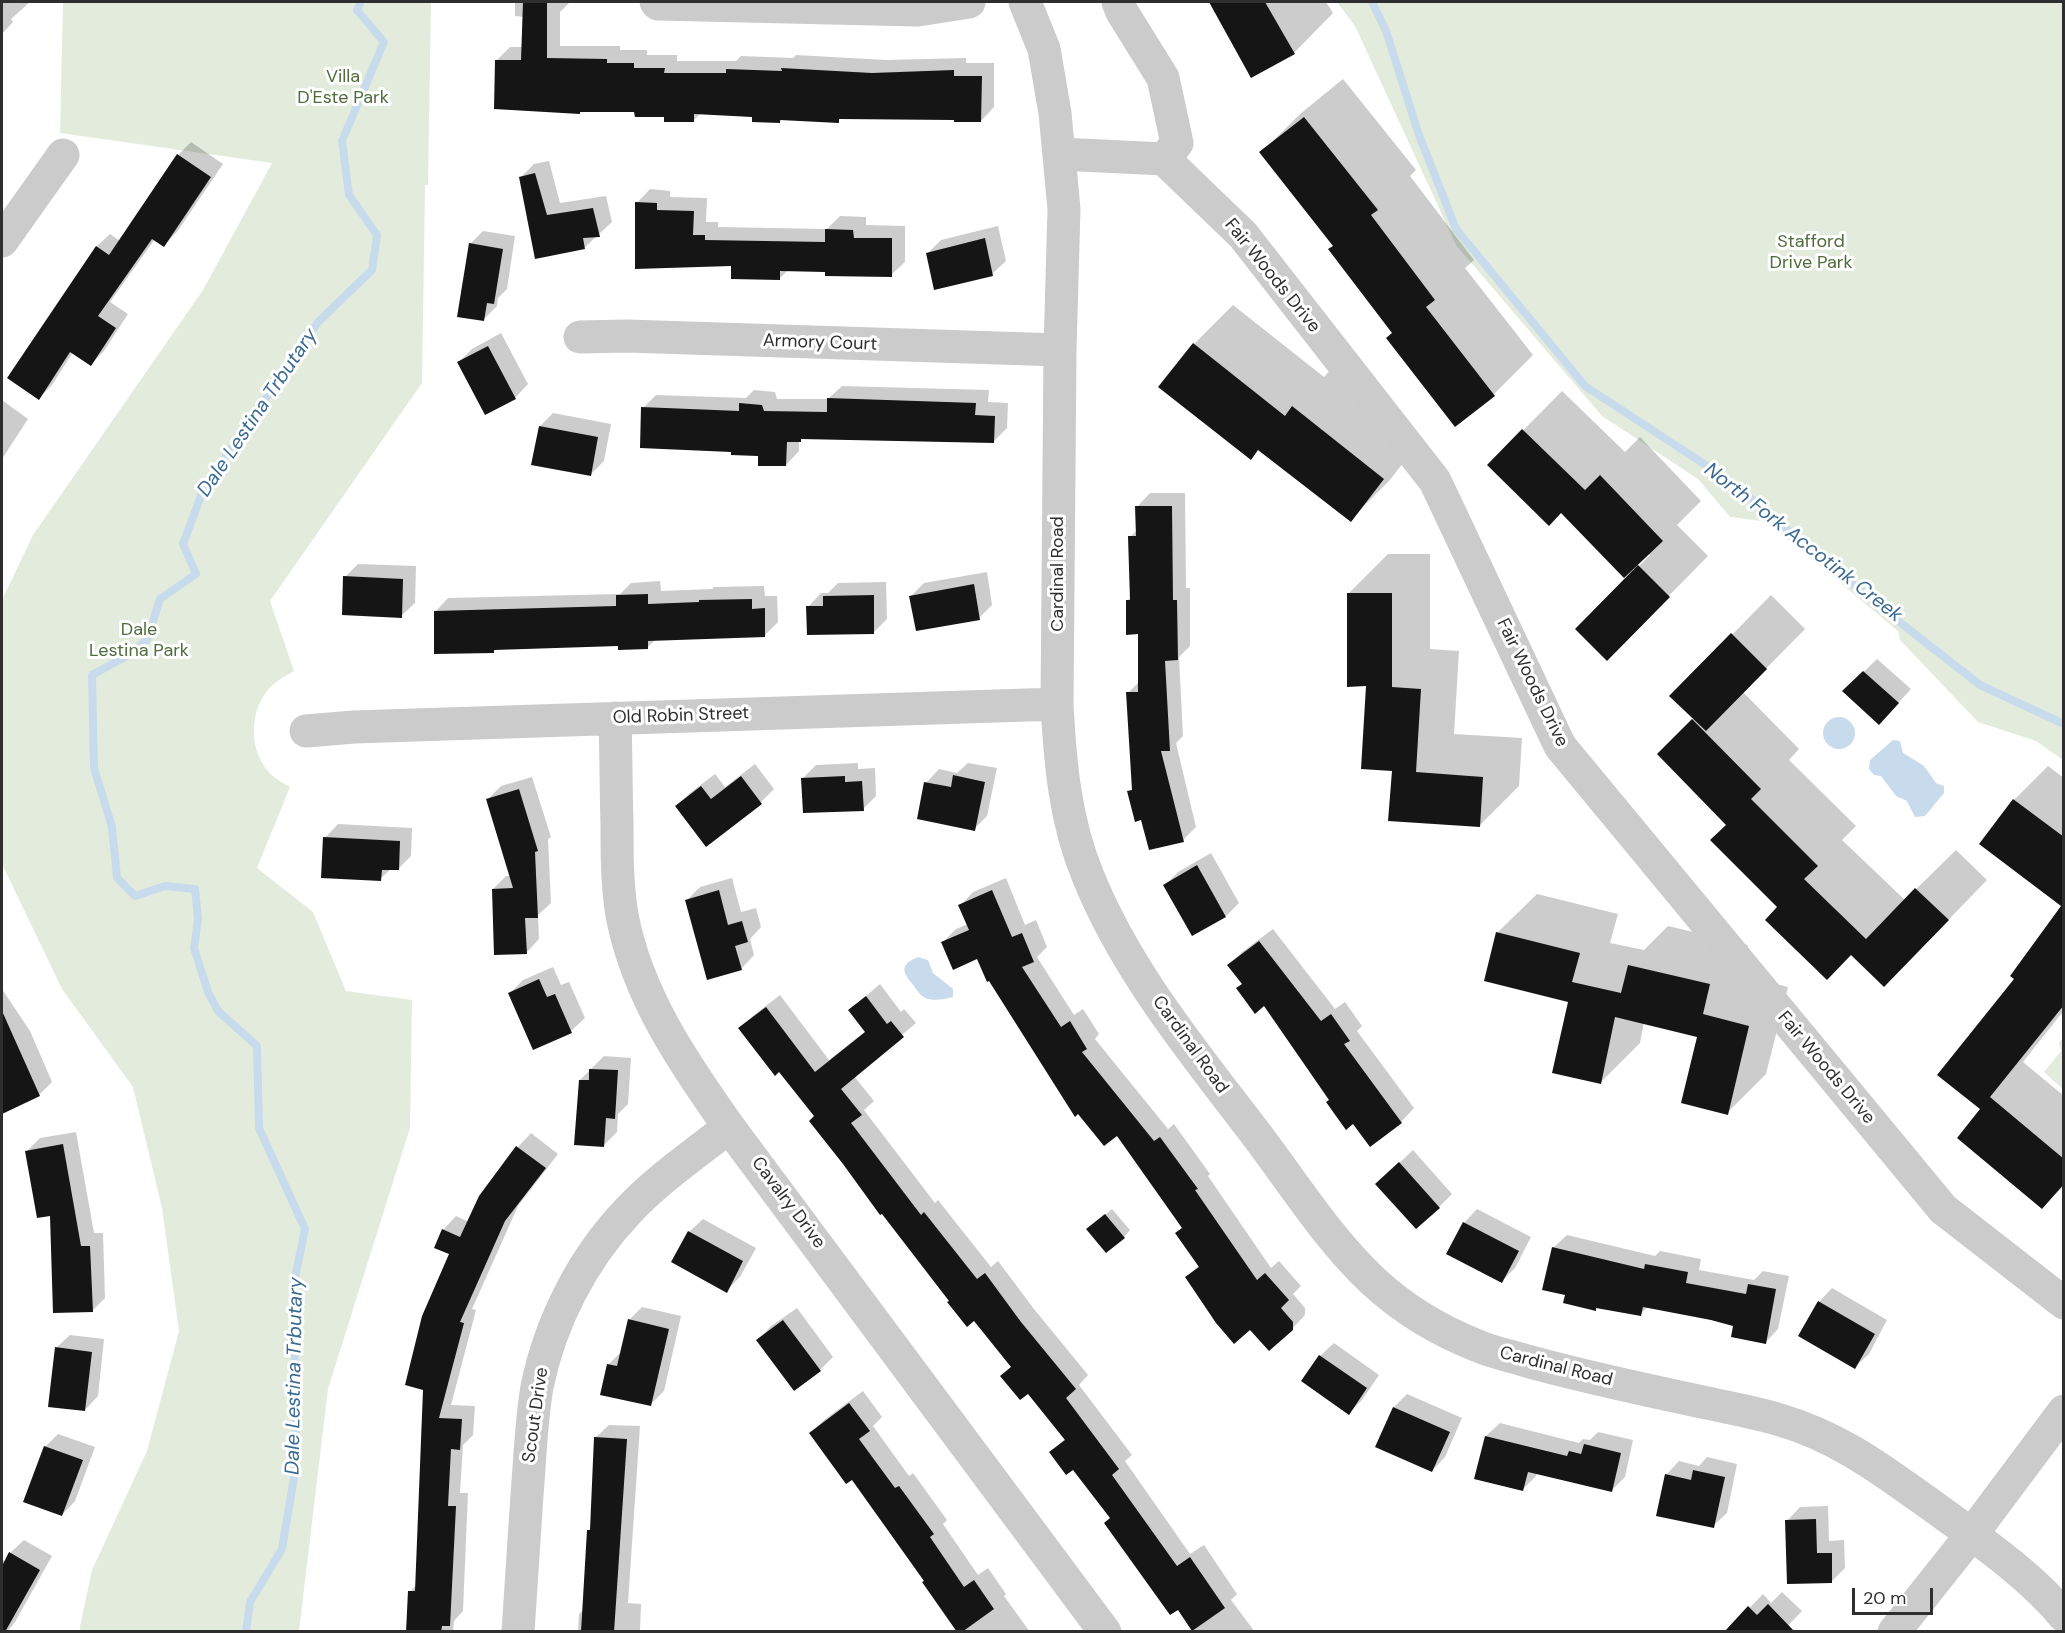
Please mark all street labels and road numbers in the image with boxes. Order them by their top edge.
street label: Fair Woods Drive [1220,215,1324,337]
street label: Armory Court [762,330,878,356]
street label: Cardinal Road [1047,516,1069,632]
street label: Fair Woods Drive [1492,615,1572,751]
street label: Old Robin Street [612,703,750,729]
street label: Cardinal Road [1147,992,1233,1098]
street label: Fair Woods Drive [1773,1007,1879,1129]
street label: Cavalry Drive [746,1153,830,1253]
street label: Cardinal Road [1497,1343,1615,1391]
street label: Scout Drive [519,1366,553,1464]

